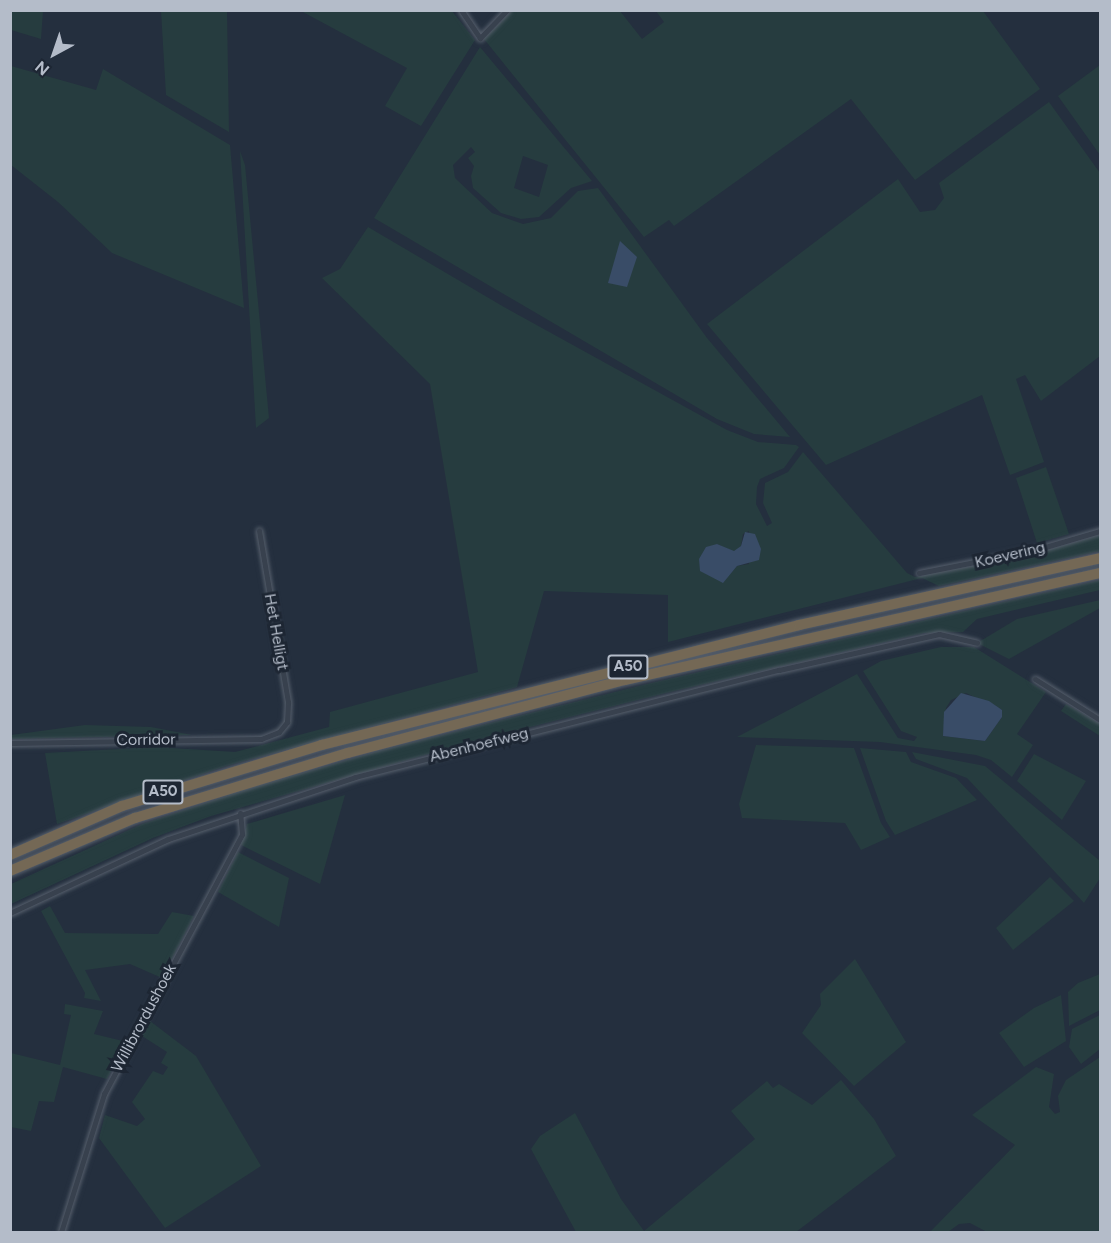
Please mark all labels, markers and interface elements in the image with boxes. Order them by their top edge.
north arrow [24,24,84,84]
text: N [31,57,53,79]
street label: Koevering [973,538,1047,572]
street label: Het Helligt [260,592,292,672]
road number: A50 [607,655,649,679]
street label: Abenhoefweg [428,723,530,767]
street label: Corridor [116,730,176,750]
road number: A50 [142,780,184,804]
street label: Willibrordushoek [107,961,181,1075]

